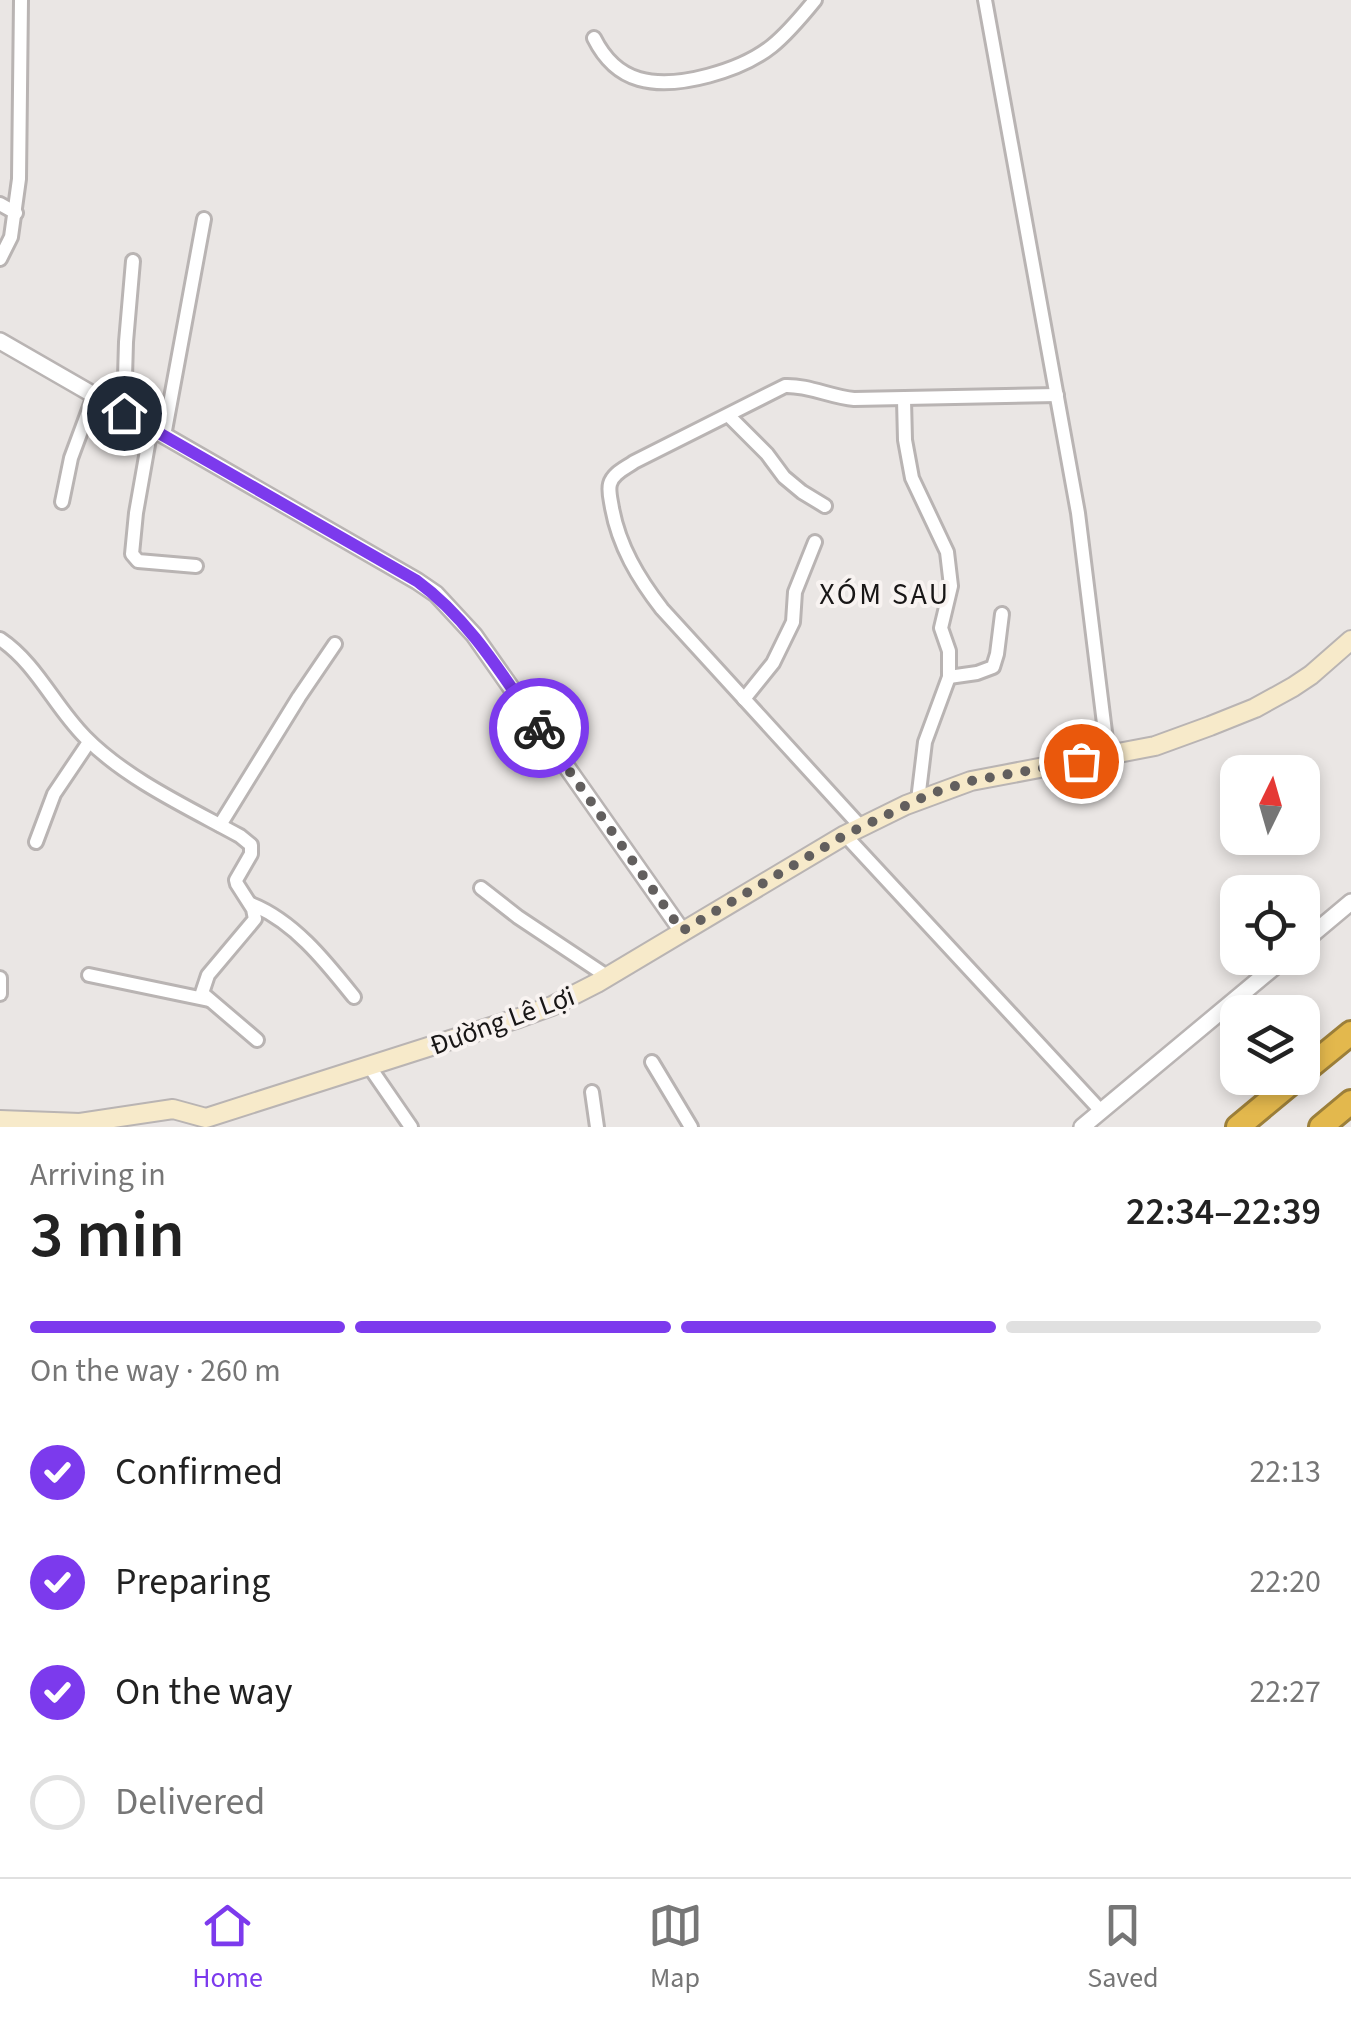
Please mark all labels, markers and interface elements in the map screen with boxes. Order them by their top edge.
pin [82,371,167,456]
icon: home [97,386,152,441]
district label: XÓM SAU [819,573,951,616]
courier [489,678,589,778]
icon: bike [512,701,567,756]
pin [1039,719,1124,804]
icon: bag [1054,734,1109,789]
north arrow [1220,755,1320,855]
map controls [1220,755,1320,1095]
button: locate [1220,875,1320,975]
street label: Đường Lê Lợi [424,976,580,1066]
button: layers [1220,995,1320,1095]
text: Arriving in [30,1152,166,1198]
text: 22:34–22:39 [1126,1185,1321,1239]
text: 3 min [30,1189,185,1282]
text: On the way · 260 m [30,1348,281,1394]
icon: check [30,1445,85,1500]
text: Confirmed [115,1445,283,1499]
text: 22:13 [1249,1449,1321,1495]
icon: check [30,1555,85,1610]
text: Preparing [115,1555,270,1609]
text: 22:20 [1249,1559,1321,1605]
icon: check [30,1665,85,1720]
text: On the way [115,1665,292,1719]
text: 22:27 [1249,1669,1321,1715]
text: Delivered [115,1775,265,1829]
tab: Home [192,1898,263,1998]
tab: Map [648,1898,703,1998]
tab: Saved [1087,1898,1159,1998]

